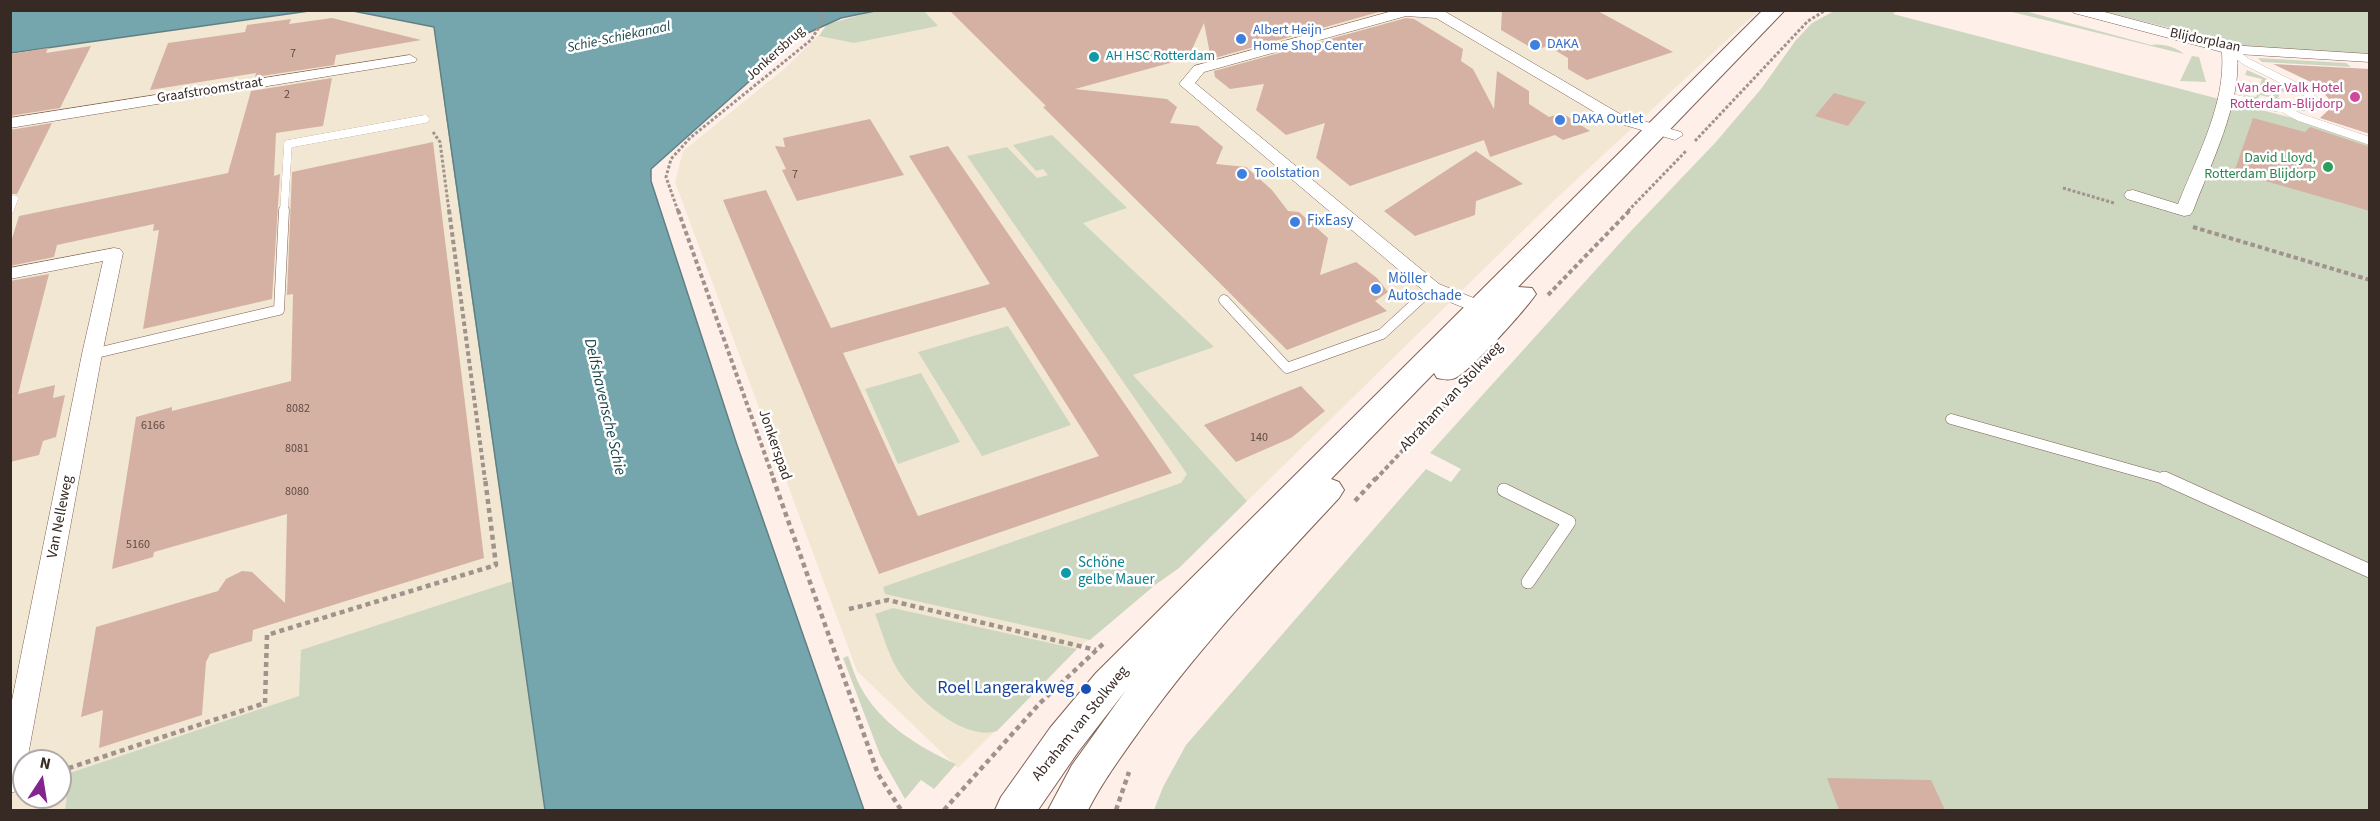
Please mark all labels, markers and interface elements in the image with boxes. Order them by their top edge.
water label: Schie-Schiekanaal [566,19,672,57]
street label: Jonkersbrug [743,23,809,85]
place label: Albert Heijn Home Shop Center [1253,23,1363,56]
street label: Blijdorplaan [2168,25,2242,57]
marker: Albert Heijn Home Shop Center [1234,32,1248,46]
place label: DAKA [1547,37,1579,53]
marker: DAKA [1528,38,1542,52]
house number: 7 [290,47,296,61]
place label: AH HSC Rotterdam [1106,49,1215,65]
marker: AH HSC Rotterdam [1087,50,1101,64]
street label: Graafstroomstraat [156,74,264,108]
place label: Van der Valk Hotel Rotterdam-Blijdorp [2230,81,2343,114]
house number: 2 [284,88,290,102]
marker: Van der Valk Hotel Rotterdam-Blijdorp [2348,90,2362,104]
place label: DAKA Outlet [1572,112,1643,128]
marker: DAKA Outlet [1553,113,1567,127]
place label: David Lloyd, Rotterdam Blijdorp [2204,151,2316,184]
marker: David Lloyd, Rotterdam Blijdorp [2321,160,2335,174]
place label: Toolstation [1254,166,1320,182]
marker: Toolstation [1235,167,1249,181]
house number: 7 [792,168,798,182]
place label: FixEasy [1307,213,1354,231]
marker: FixEasy [1288,215,1302,229]
place label: Möller Autoschade [1388,271,1462,306]
marker: Möller Autoschade [1369,282,1383,296]
water label: Delfshavensche Schie [579,337,629,477]
street label: Abraham van Stolkweg [1397,339,1507,455]
house number: 8082 [286,402,310,416]
street label: Jonkerspad [754,407,794,483]
house number: 6166 [141,419,165,433]
house number: 140 [1250,431,1268,445]
house number: 8081 [285,442,309,456]
street label: Van Nelleweg [44,474,78,560]
house number: 8080 [285,485,309,499]
house number: 5160 [126,538,150,552]
place label: Schöne gelbe Mauer [1078,555,1155,590]
marker: Schöne gelbe Mauer [1059,566,1073,580]
street label: Abraham van Stolkweg [1029,663,1133,785]
place label: Roel Langerakweg [937,678,1074,700]
marker: Roel Langerakweg [1079,682,1093,696]
north arrow [12,749,72,809]
text: N [38,751,53,775]

